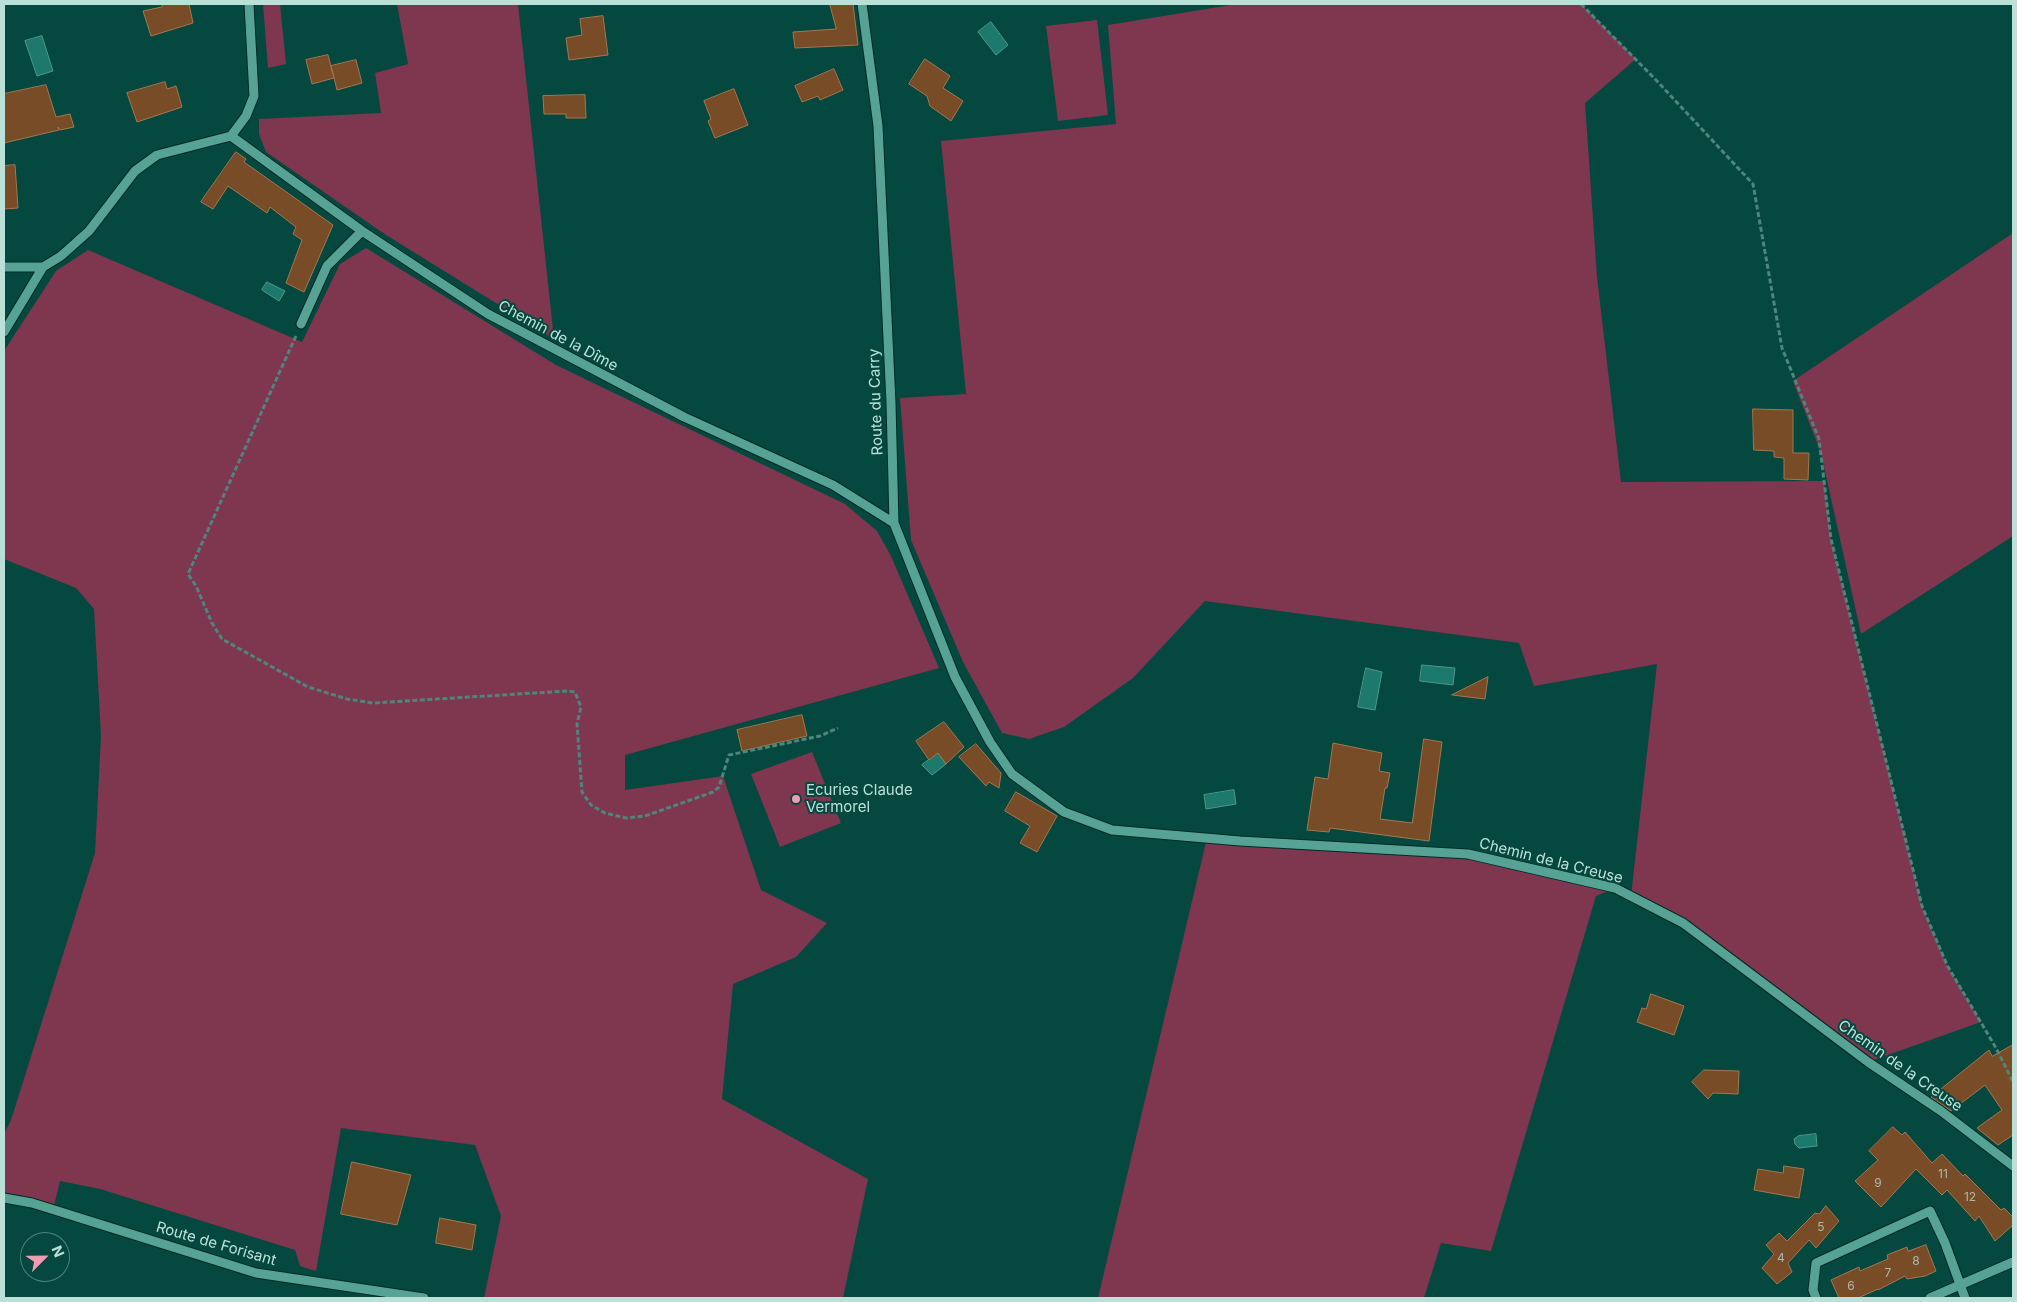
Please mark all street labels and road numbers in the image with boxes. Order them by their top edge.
street label: Chemin de la Dîme [495,297,621,375]
street label: Route du Carry [865,348,887,456]
street label: Chemin de la Creuse [1477,834,1625,888]
street label: Chemin de la Creuse [1834,1016,1966,1116]
street label: Route de Forisant [154,1218,278,1270]

